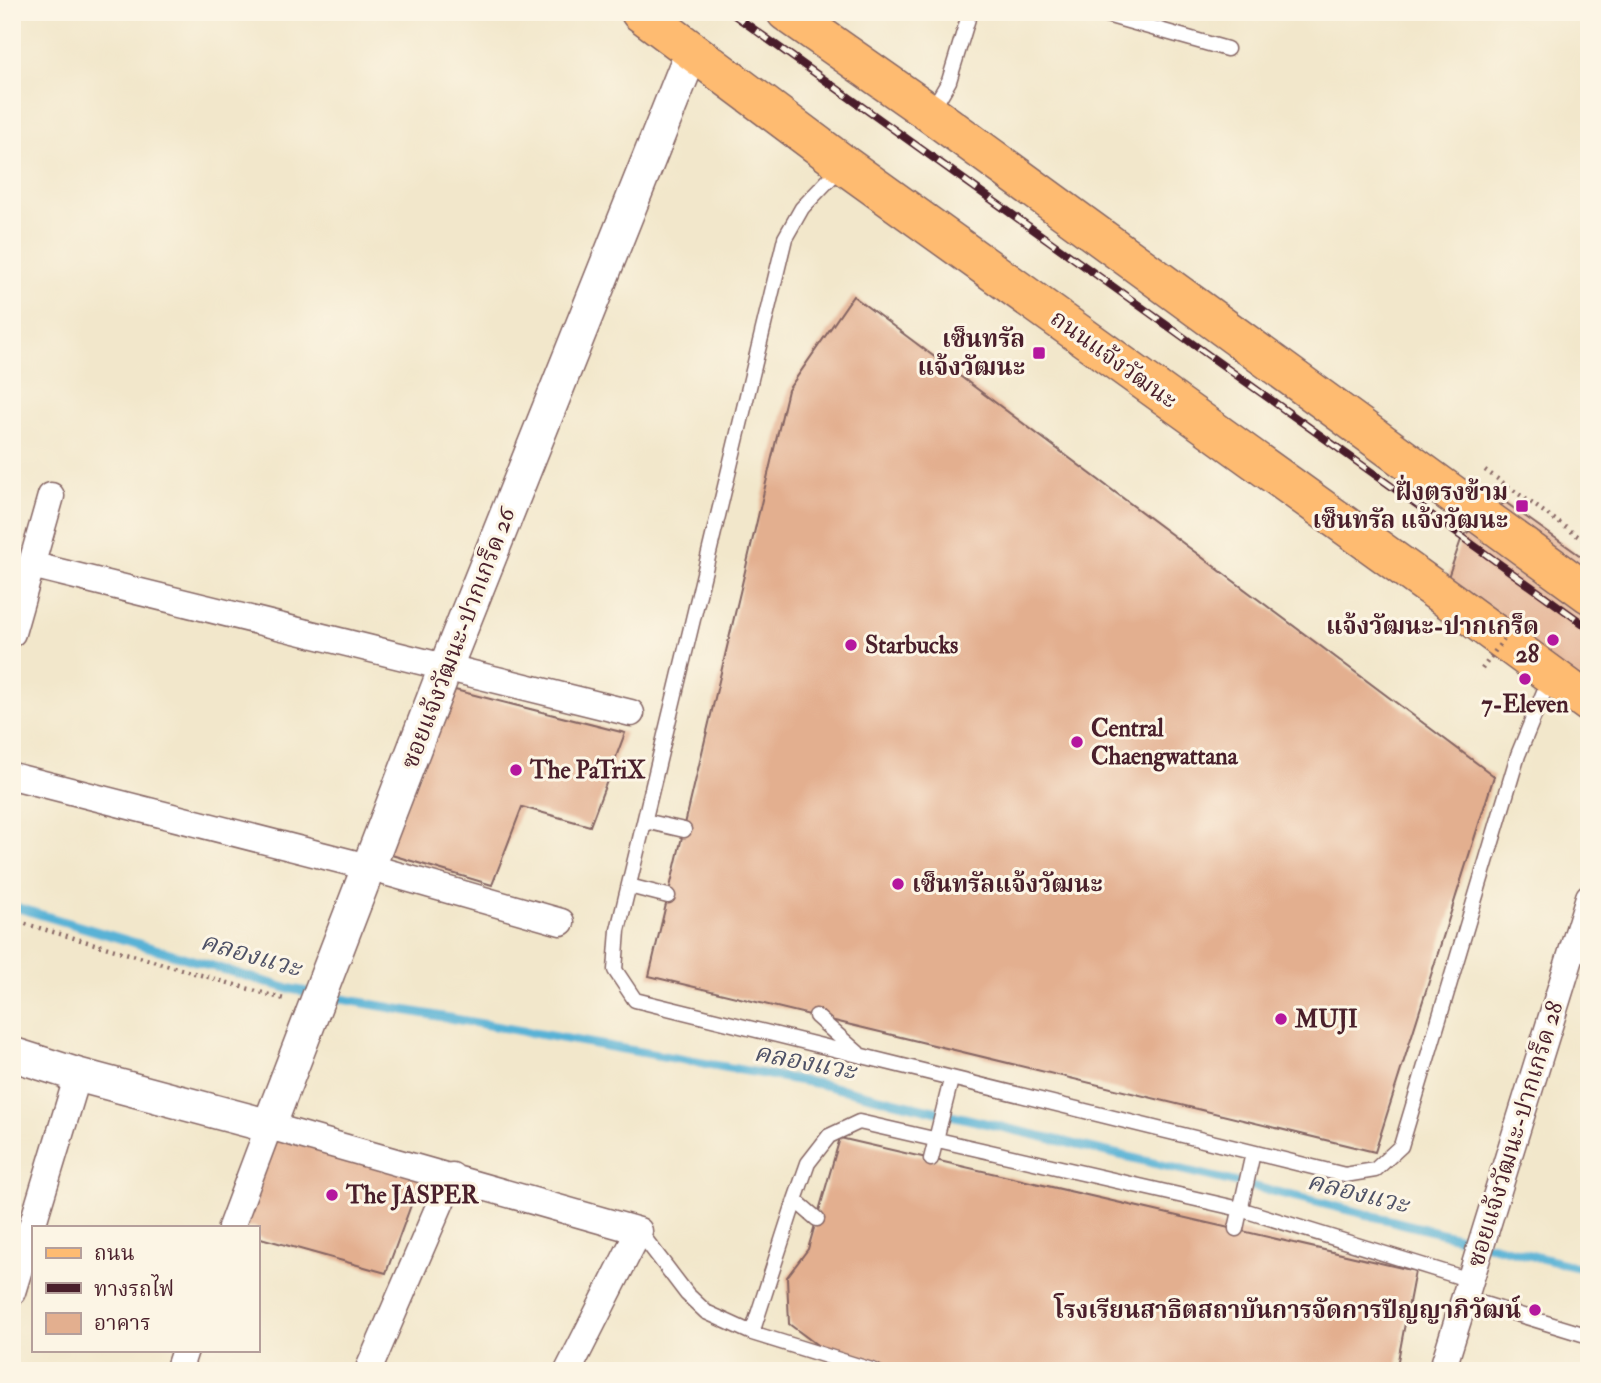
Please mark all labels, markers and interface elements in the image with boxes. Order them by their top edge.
street label: ถนนแจ้งวัฒนะ [1044,303,1183,416]
place label: เซ็นทรัล แจ้งวัฒนะ [917,324,1025,383]
marker: เซ็นทรัล แจ้งวัฒนะ [1031,345,1047,361]
place label: ฝั่งตรงข้าม เซ็นทรัล แจ้งวัฒนะ [1312,474,1508,536]
marker: ฝั่งตรงข้าม เซ็นทรัล แจ้งวัฒนะ [1514,498,1530,514]
street label: ซอยแจ้งวัฒนะ-ปากเกร็ด 26 [394,501,523,773]
place label: แจ้งวัฒนะ-ปากเกร็ด 28 [1326,611,1540,670]
place label: Starbucks [865,630,958,661]
marker: แจ้งวัฒนะ-ปากเกร็ด 28 [1545,632,1561,648]
marker: Starbucks [843,637,859,653]
marker: 7-Eleven [1517,671,1533,687]
place label: 7-Eleven [1481,689,1569,720]
place label: Central Chaengwattana [1091,713,1239,772]
marker: Central Chaengwattana [1069,734,1085,750]
place label: The PaTriX [529,755,646,786]
marker: The PaTriX [508,762,524,778]
place label: เซ็นทรัลแจ้งวัฒนะ [912,869,1103,900]
marker: เซ็นทรัลแจ้งวัฒนะ [890,876,906,892]
water label: คลองแวะ [197,925,307,985]
street label: ซอยแจ้งวัฒนะ-ปากเกร็ด 28 [1460,997,1571,1271]
place label: MUJI [1294,1004,1358,1035]
marker: MUJI [1273,1011,1289,1027]
water label: คลองแวะ [751,1036,861,1088]
water label: คลองแวะ [1304,1165,1414,1222]
place label: The JASPER [345,1180,480,1211]
marker: The JASPER [324,1187,340,1203]
legend [32,1226,259,1352]
text: ถนน [94,1240,135,1267]
text: ทางรถไฟ [94,1274,174,1303]
place label: โรงเรียนสาธิตสถาบันการจัดการปัญญาภิวัฒน์ [1053,1293,1521,1326]
marker: โรงเรียนสาธิตสถาบันการจัดการปัญญาภิวัฒน์ [1527,1302,1543,1318]
text: อาคาร [94,1310,151,1337]

